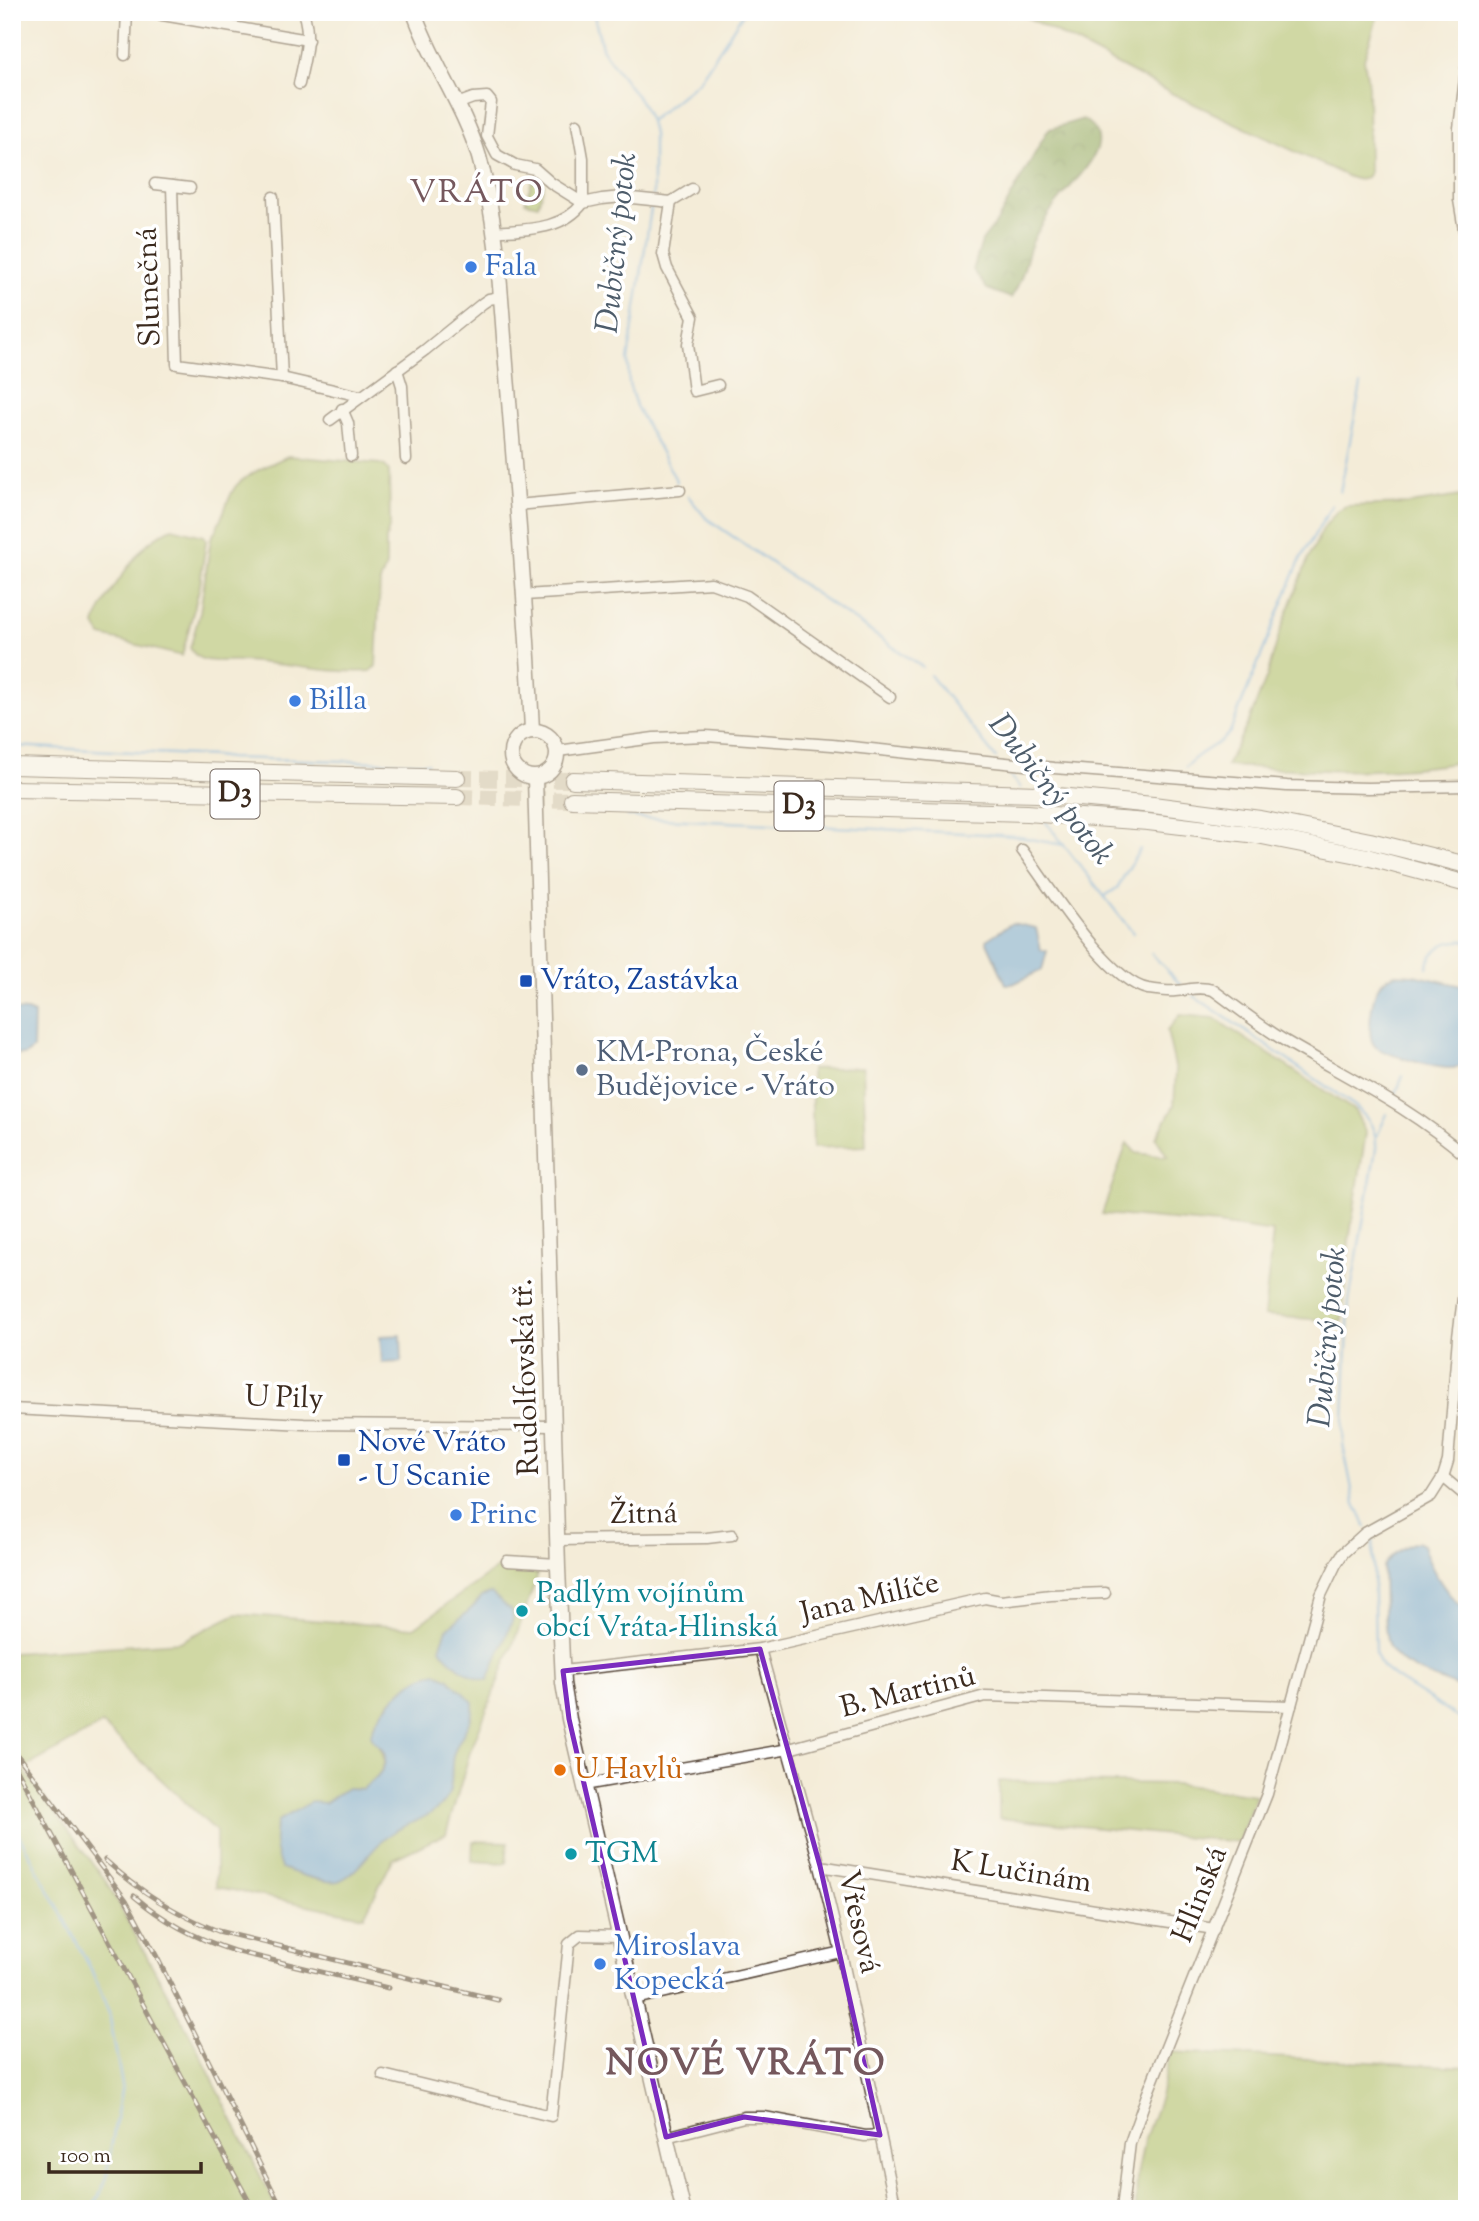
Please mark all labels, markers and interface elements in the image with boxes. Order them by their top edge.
water label: Dubičný potok [586,150,650,336]
district label: VRÁTO [409,170,545,218]
street label: Slunečná [126,226,174,348]
place label: Fala [485,246,537,289]
marker: Fala [463,259,479,275]
place label: Billa [309,680,367,723]
marker: Billa [287,693,303,709]
water label: Dubičný potok [976,704,1124,876]
road number: D3 [210,770,260,818]
road number: D3 [774,782,824,830]
place label: Vráto, Zastávka [540,960,739,1003]
marker: Vráto, Zastávka [518,973,534,989]
place label: KM-Prona, České Budějovice - Vráto [596,1032,835,1109]
marker: KM-Prona, České Budějovice - Vráto [574,1062,590,1078]
water label: Dubičný potok [1298,1245,1360,1429]
street label: Rudolfovská tř. [502,1278,552,1476]
street label: U Pily [244,1376,324,1422]
place label: Nové Vráto - U Scanie [358,1422,506,1499]
marker: Nové Vráto - U Scanie [336,1452,352,1468]
street label: Žitná [610,1493,678,1537]
place label: Princ [470,1494,537,1537]
marker: Princ [448,1507,464,1523]
street label: Jana Milíče [795,1562,943,1636]
place label: Padlým vojínům obcí Vráta-Hlinská [536,1573,779,1650]
marker: Padlým vojínům obcí Vráta-Hlinská [514,1603,530,1619]
street label: B. Martinů [836,1655,980,1731]
place label: U Havlů [574,1749,683,1792]
marker: U Havlů [552,1762,568,1778]
place label: TGM [585,1833,658,1876]
street label: Hlinská [1162,1840,1240,1950]
street label: K Lučinám [948,1841,1095,1905]
marker: TGM [563,1846,579,1862]
street label: Vřesová [825,1866,891,1978]
place label: Miroslava Kopecká [614,1926,741,2003]
marker: Miroslava Kopecká [592,1956,608,1972]
district label: NOVÉ VRÁTO [605,2038,887,2092]
scale bar [49,2130,201,2174]
text: 100 m [60,2142,111,2172]

